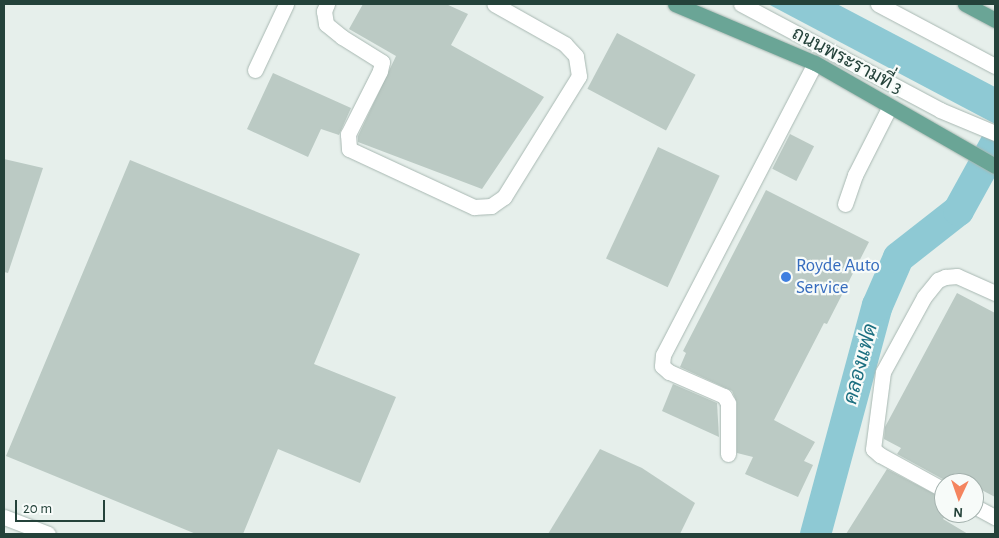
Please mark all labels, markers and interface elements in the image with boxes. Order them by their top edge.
street label: ถนนพระรามที่ 3 [788,22,906,100]
place label: Royde Auto Service [796,255,880,299]
marker: Royde Auto Service [780,271,792,283]
water label: คลองแฟด [839,321,883,407]
north arrow [934,473,984,523]
scale bar [18,490,108,522]
text: 20 m [23,501,52,516]
text: N [953,505,964,519]

